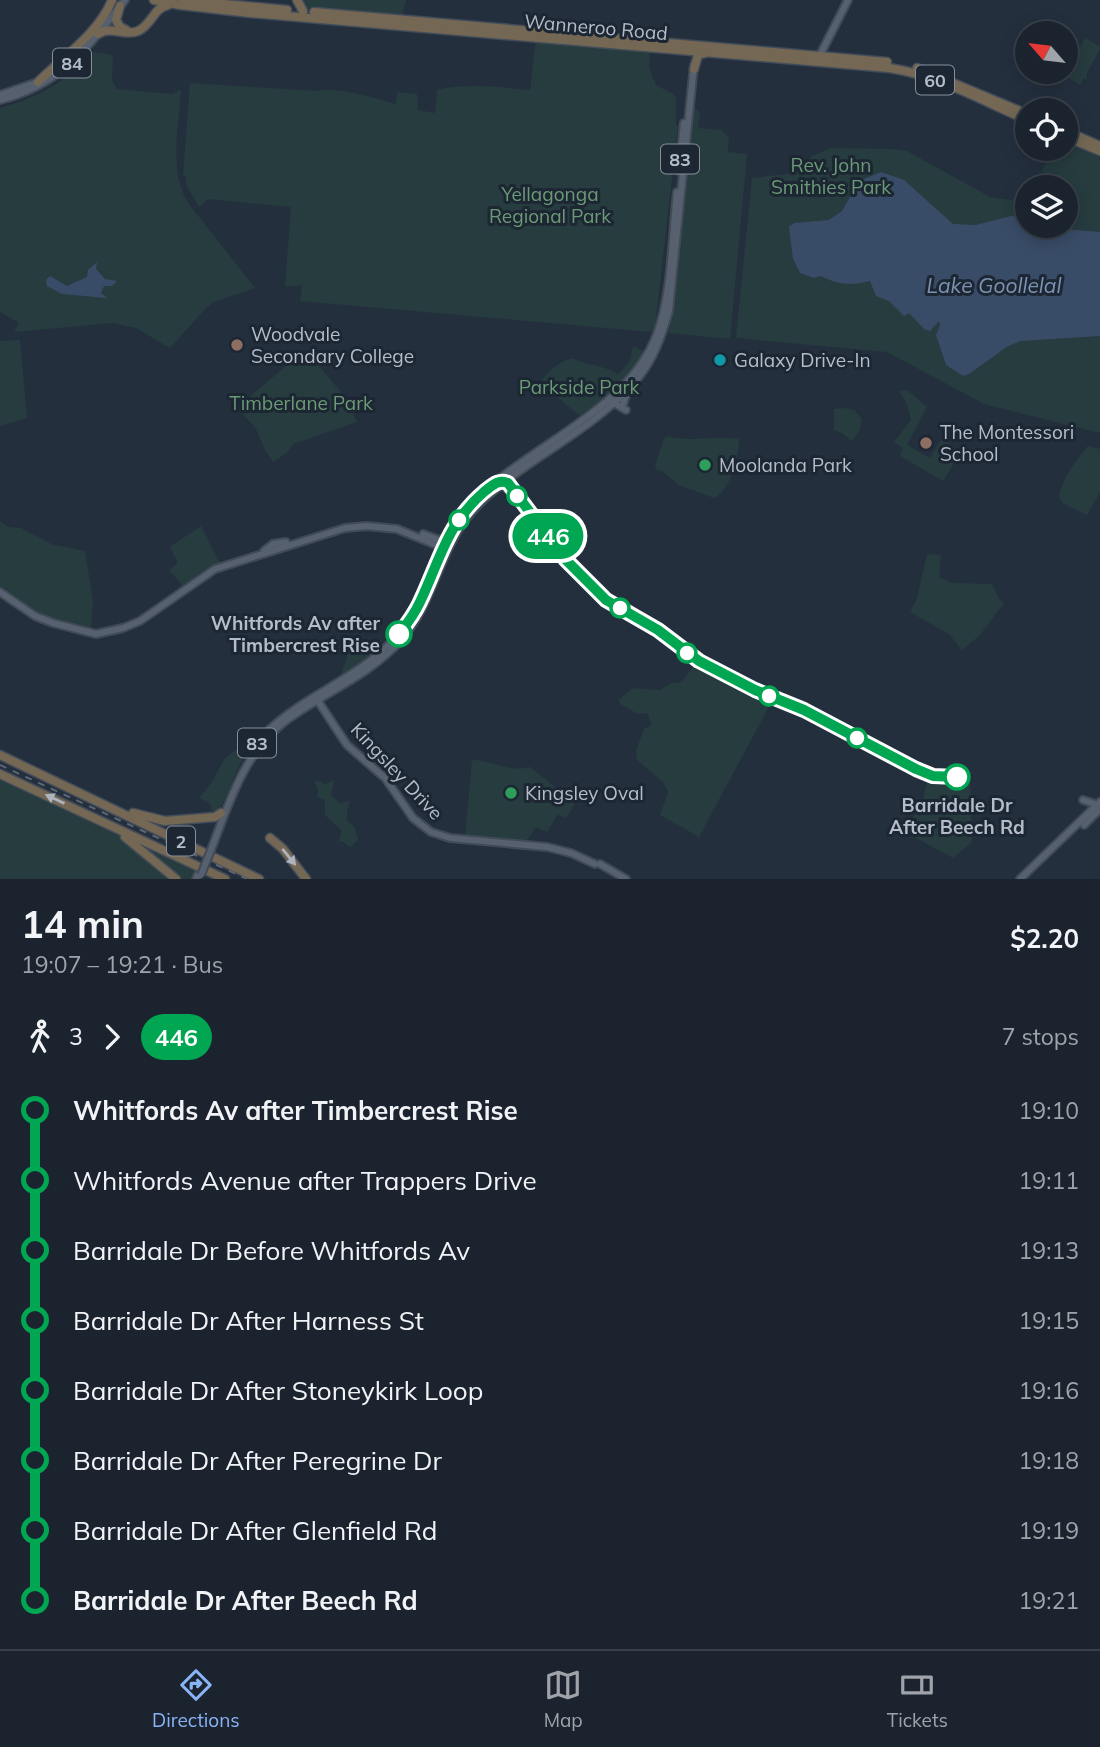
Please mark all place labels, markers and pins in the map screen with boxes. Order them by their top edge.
place label: Woodvale Secondary College [251,322,414,368]
marker: Woodvale Secondary College [229,337,245,353]
place label: Galaxy Drive-In [734,348,871,372]
marker: Galaxy Drive-In [712,352,728,368]
place label: The Montessori School [940,420,1074,466]
marker: The Montessori School [918,435,934,451]
place label: Moolanda Park [719,453,852,477]
marker: Moolanda Park [697,457,713,473]
unlabelled marker [507,486,527,506]
unlabelled marker [449,510,469,530]
unlabelled marker [610,598,630,618]
place label: Whitfords Av after Timbercrest Rise [211,611,381,657]
marker: Whitfords Av after Timbercrest Rise [386,621,412,647]
unlabelled marker [677,643,697,663]
unlabelled marker [759,686,779,706]
unlabelled marker [847,728,867,748]
marker: Barridale Dr After Beech Rd [944,764,970,790]
place label: Kingsley Oval [525,781,644,805]
marker: Kingsley Oval [503,785,519,801]
place label: Barridale Dr After Beech Rd [889,793,1025,839]

